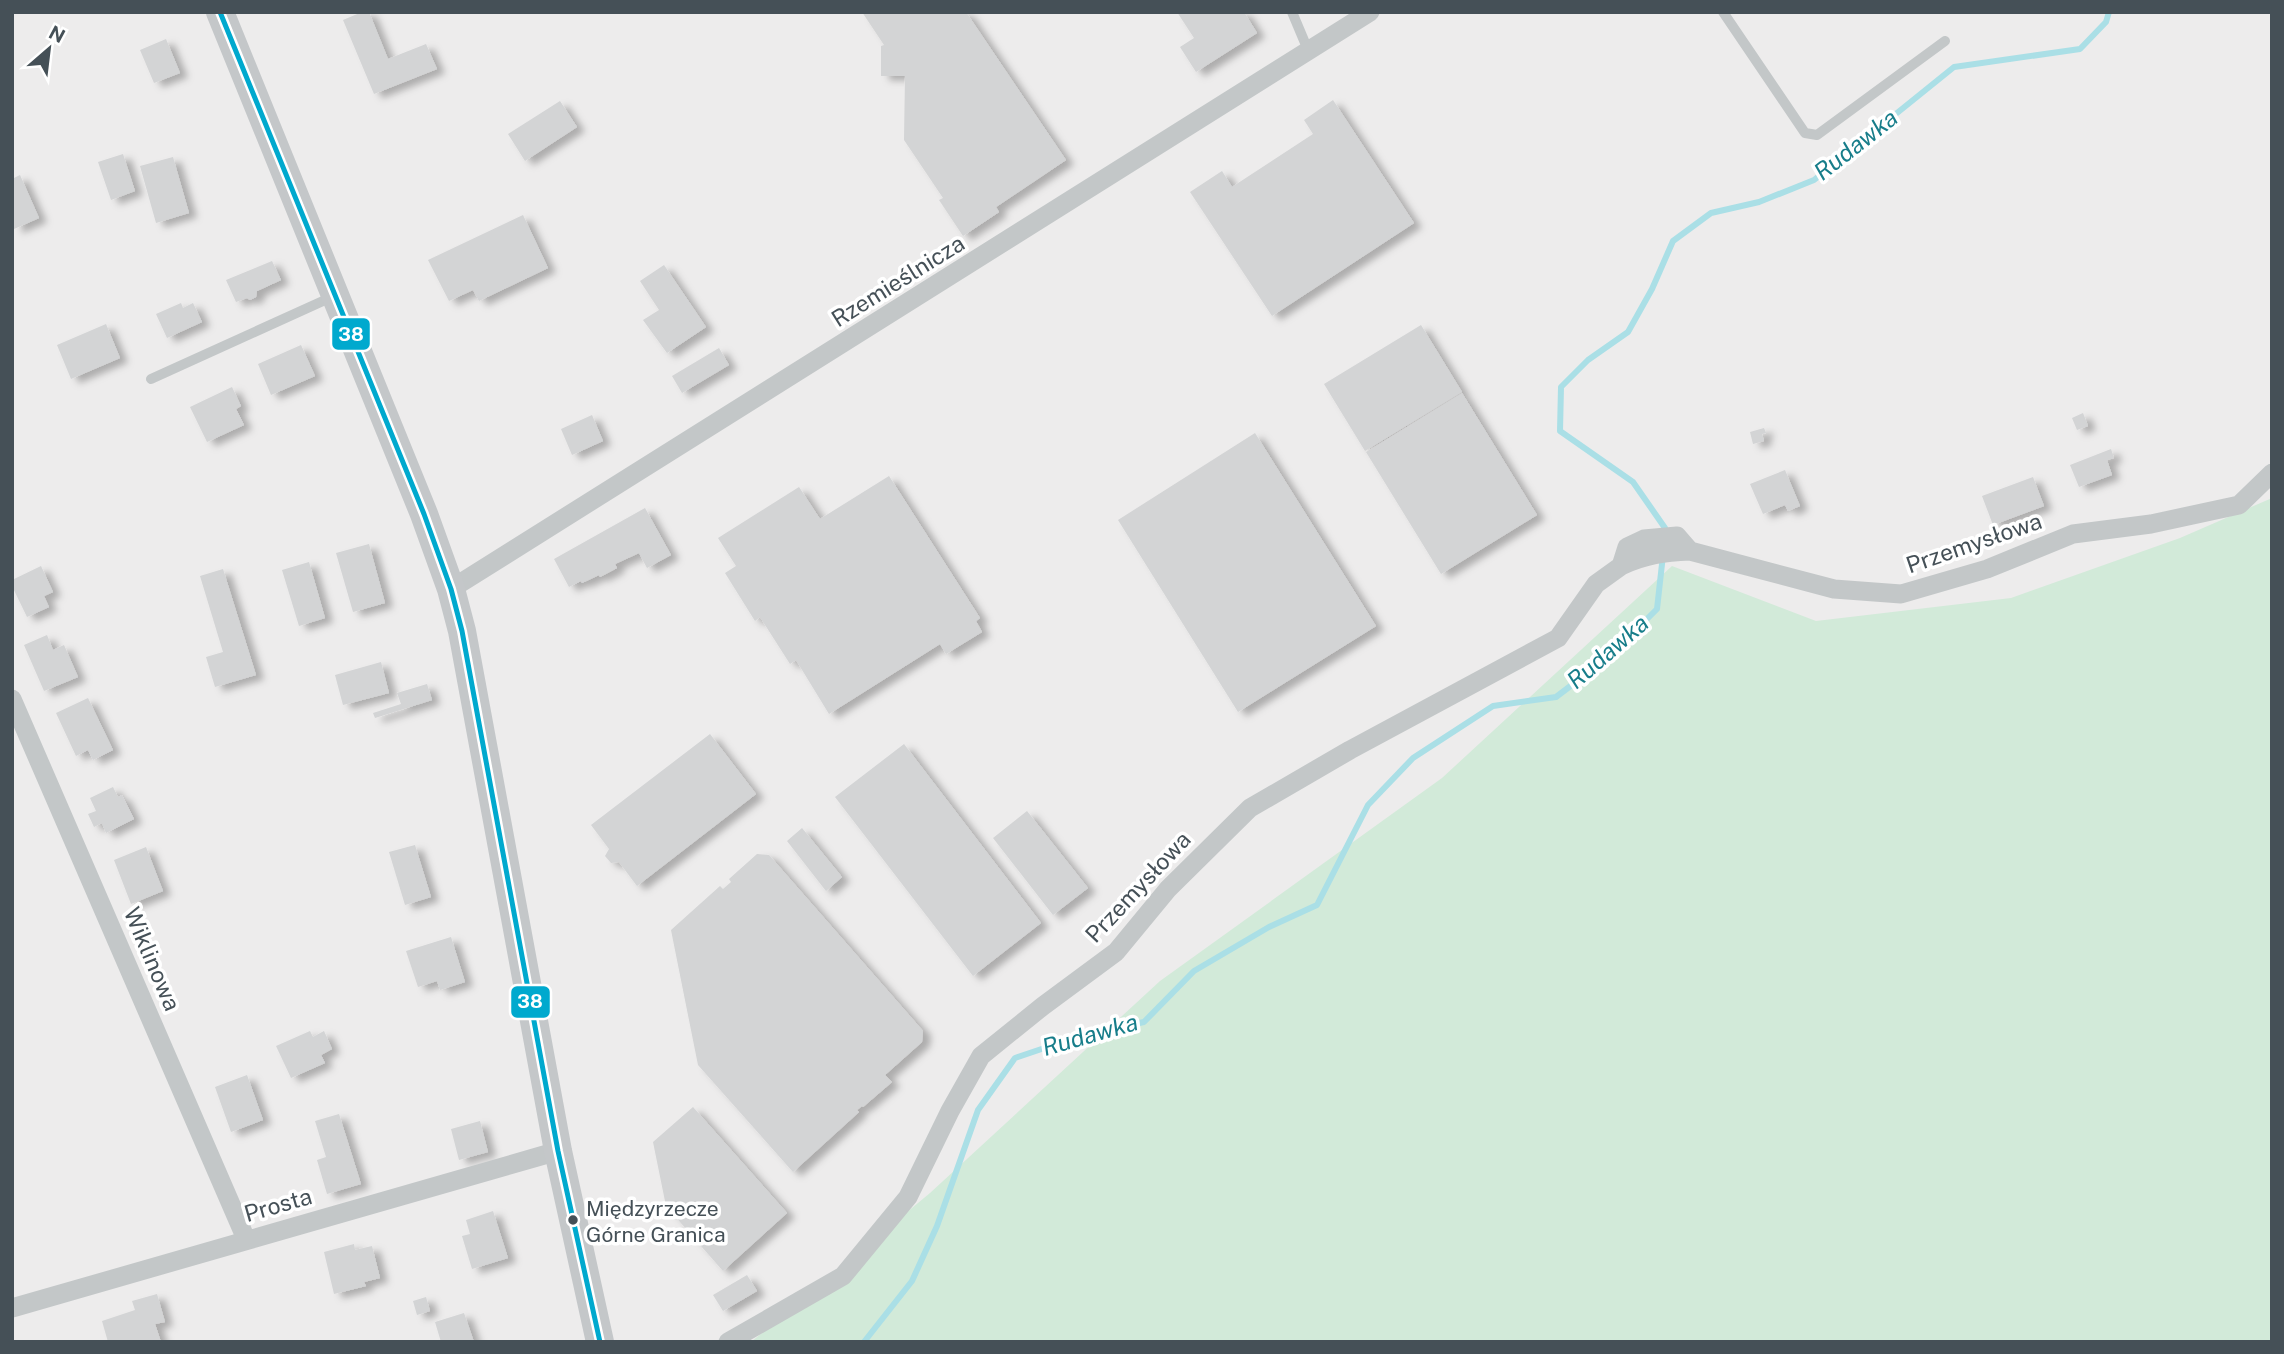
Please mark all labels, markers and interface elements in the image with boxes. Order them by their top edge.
north arrow [14,14,84,84]
text: N [45,21,69,47]
water label: Rudawka [1808,103,1903,186]
street label: Rzemieślnicza [826,229,969,332]
line badge: 38 [331,317,371,351]
text: 38 [338,323,364,345]
street label: Przemysłowa [1902,507,2045,578]
water label: Rudawka [1561,608,1654,694]
street label: Przemysłowa [1079,826,1196,948]
street label: Wiklinowa [119,903,186,1015]
line badge: 38 [510,985,551,1019]
text: 38 [517,990,543,1012]
water label: Rudawka [1039,1007,1141,1061]
street label: Prosta [241,1182,315,1227]
place label: Międzyrzecze Górne Granica [586,1196,726,1247]
marker: Międzyrzecze Górne Granica [566,1213,580,1227]

